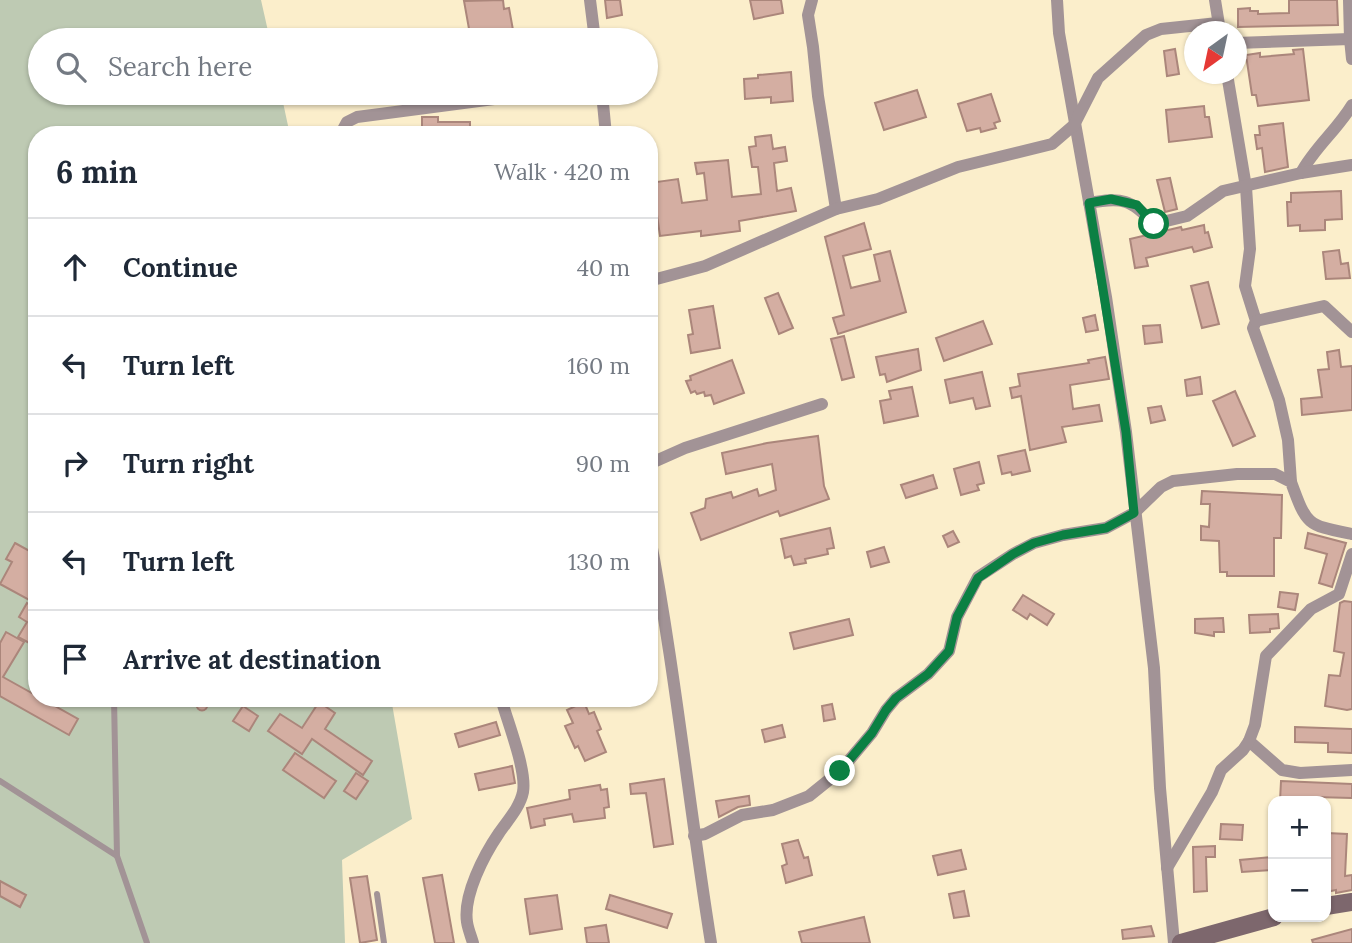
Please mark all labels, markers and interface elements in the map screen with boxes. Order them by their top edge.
north arrow [1184,21,1247,84]
search box [28,28,658,105]
icon: search [52,48,90,86]
text: Search here [108,50,252,83]
text: 6 min [56,153,138,191]
text: Walk · 420 m [494,157,630,186]
route start [1138,208,1169,239]
icon: ahead [56,248,94,286]
text: Continue [123,251,238,284]
text: 40 m [577,253,630,282]
icon: left [56,346,94,384]
text: Turn left [123,349,234,382]
text: 160 m [567,351,630,380]
icon: right [56,444,94,482]
text: Turn right [123,447,254,480]
text: 90 m [576,449,630,478]
icon: left [56,542,94,580]
text: Turn left [123,545,234,578]
text: 130 m [568,547,630,576]
icon: arrive [56,640,94,678]
text: Arrive at destination [123,643,381,676]
route end [824,755,855,786]
map controls [1268,796,1331,922]
button: + [1268,796,1331,859]
button: − [1268,859,1331,922]

